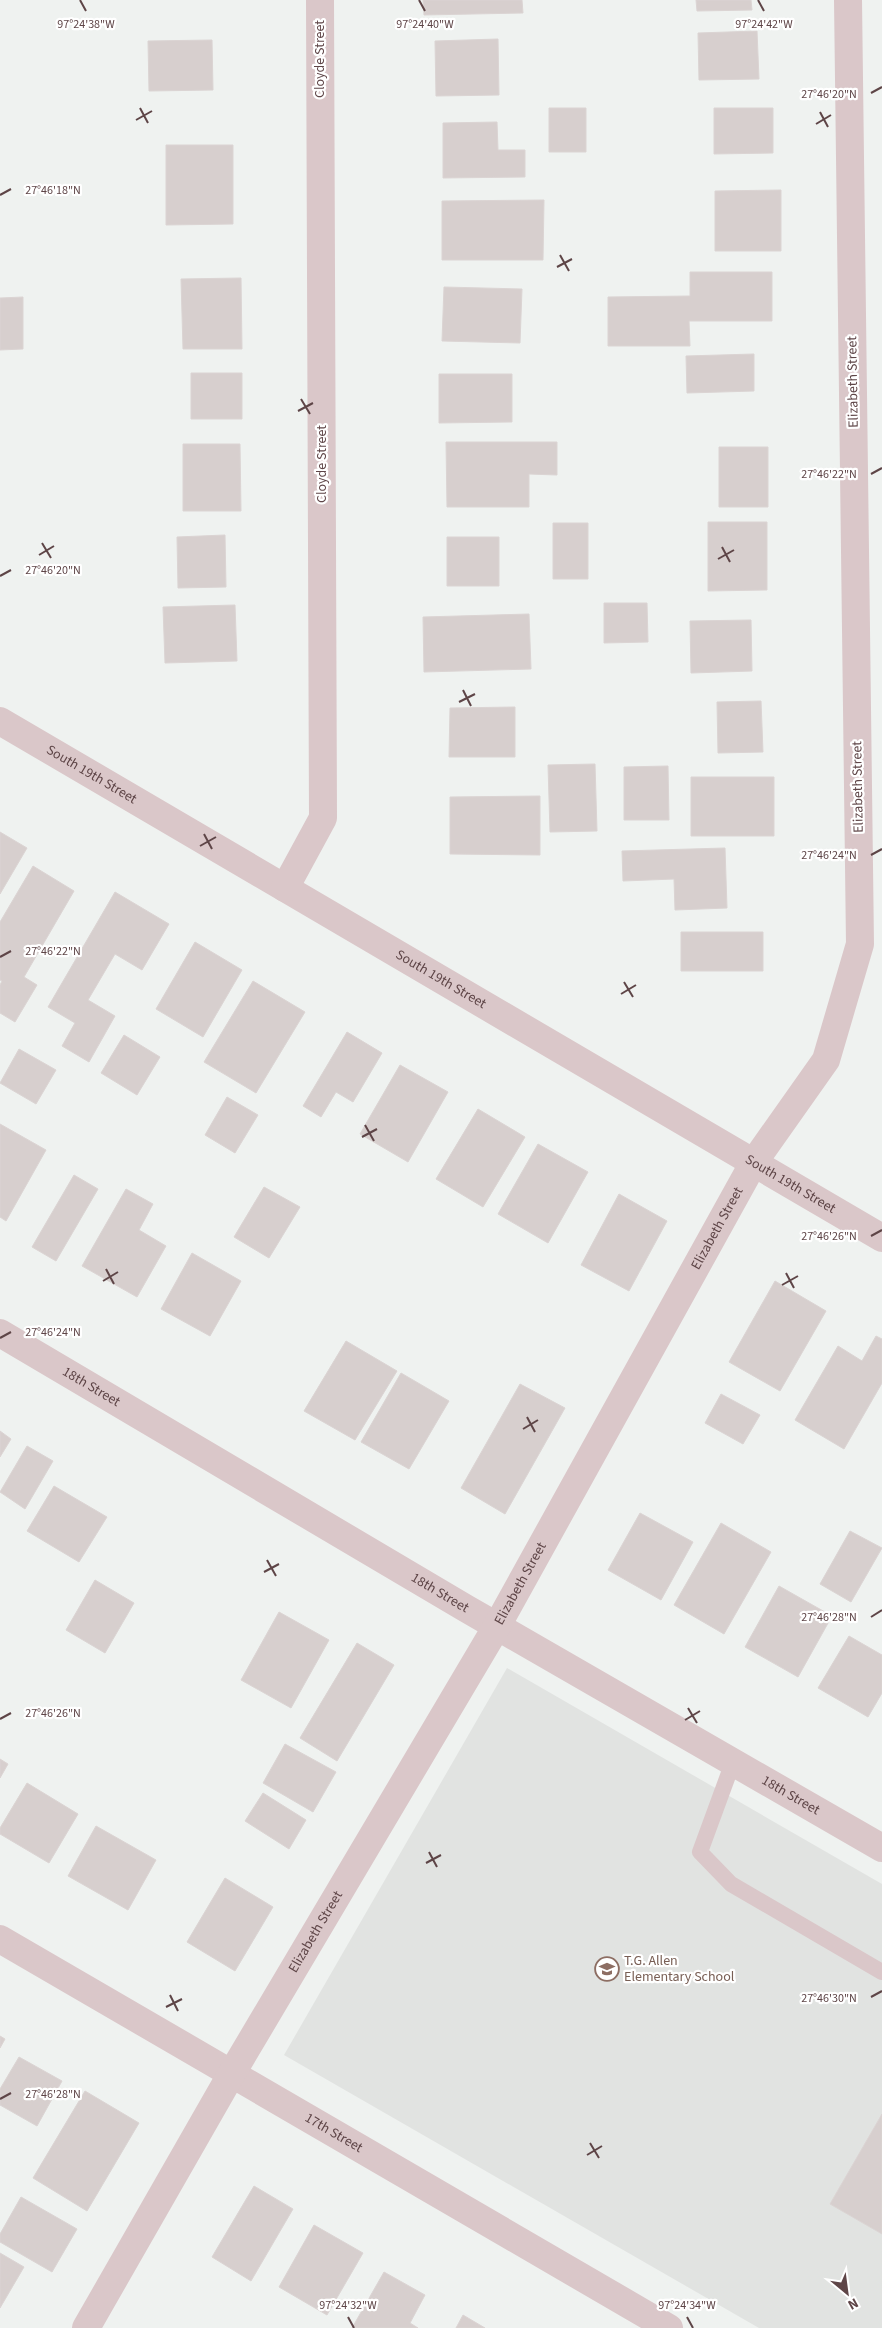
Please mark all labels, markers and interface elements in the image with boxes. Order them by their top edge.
text: 97°24'38"W [57,16,115,33]
text: 97°24'40"W [396,16,454,33]
text: 97°24'42"W [735,16,793,33]
street label: Cloyde Street [310,20,330,98]
text: 27°46'20"N [801,86,857,103]
text: 27°46'18"N [25,182,81,199]
street label: Elizabeth Street [842,336,864,428]
street label: Cloyde Street [312,425,332,503]
text: 27°46'22"N [801,466,857,483]
text: 27°46'20"N [25,562,81,579]
street label: South 19th Street [42,740,141,809]
street label: Elizabeth Street [847,741,869,833]
text: 27°46'24"N [801,847,857,864]
text: 27°46'22"N [25,943,81,960]
street label: South 19th Street [392,945,490,1014]
street label: South 19th Street [741,1150,840,1219]
street label: Elizabeth Street [686,1183,748,1273]
text: 27°46'26"N [801,1228,857,1245]
text: 27°46'24"N [25,1324,81,1341]
street label: 18th Street [59,1362,124,1412]
street label: Elizabeth Street [489,1538,552,1629]
street label: 18th Street [407,1568,473,1618]
text: 27°46'28"N [801,1609,857,1626]
text: 27°46'26"N [25,1705,81,1722]
street label: 18th Street [758,1771,824,1820]
street label: Elizabeth Street [284,1887,348,1976]
place label: T.G. Allen Elementary School [624,1951,735,1987]
school or university icon: T.G. Allen Elementary School [594,1956,620,1982]
text: 27°46'30"N [801,1990,857,2007]
text: 27°46'28"N [25,2086,81,2103]
street label: 17th Street [301,2108,367,2158]
north arrow [822,2268,872,2318]
text: N [844,2292,862,2314]
text: 97°24'32"W [319,2297,377,2314]
text: 97°24'34"W [658,2297,716,2314]

